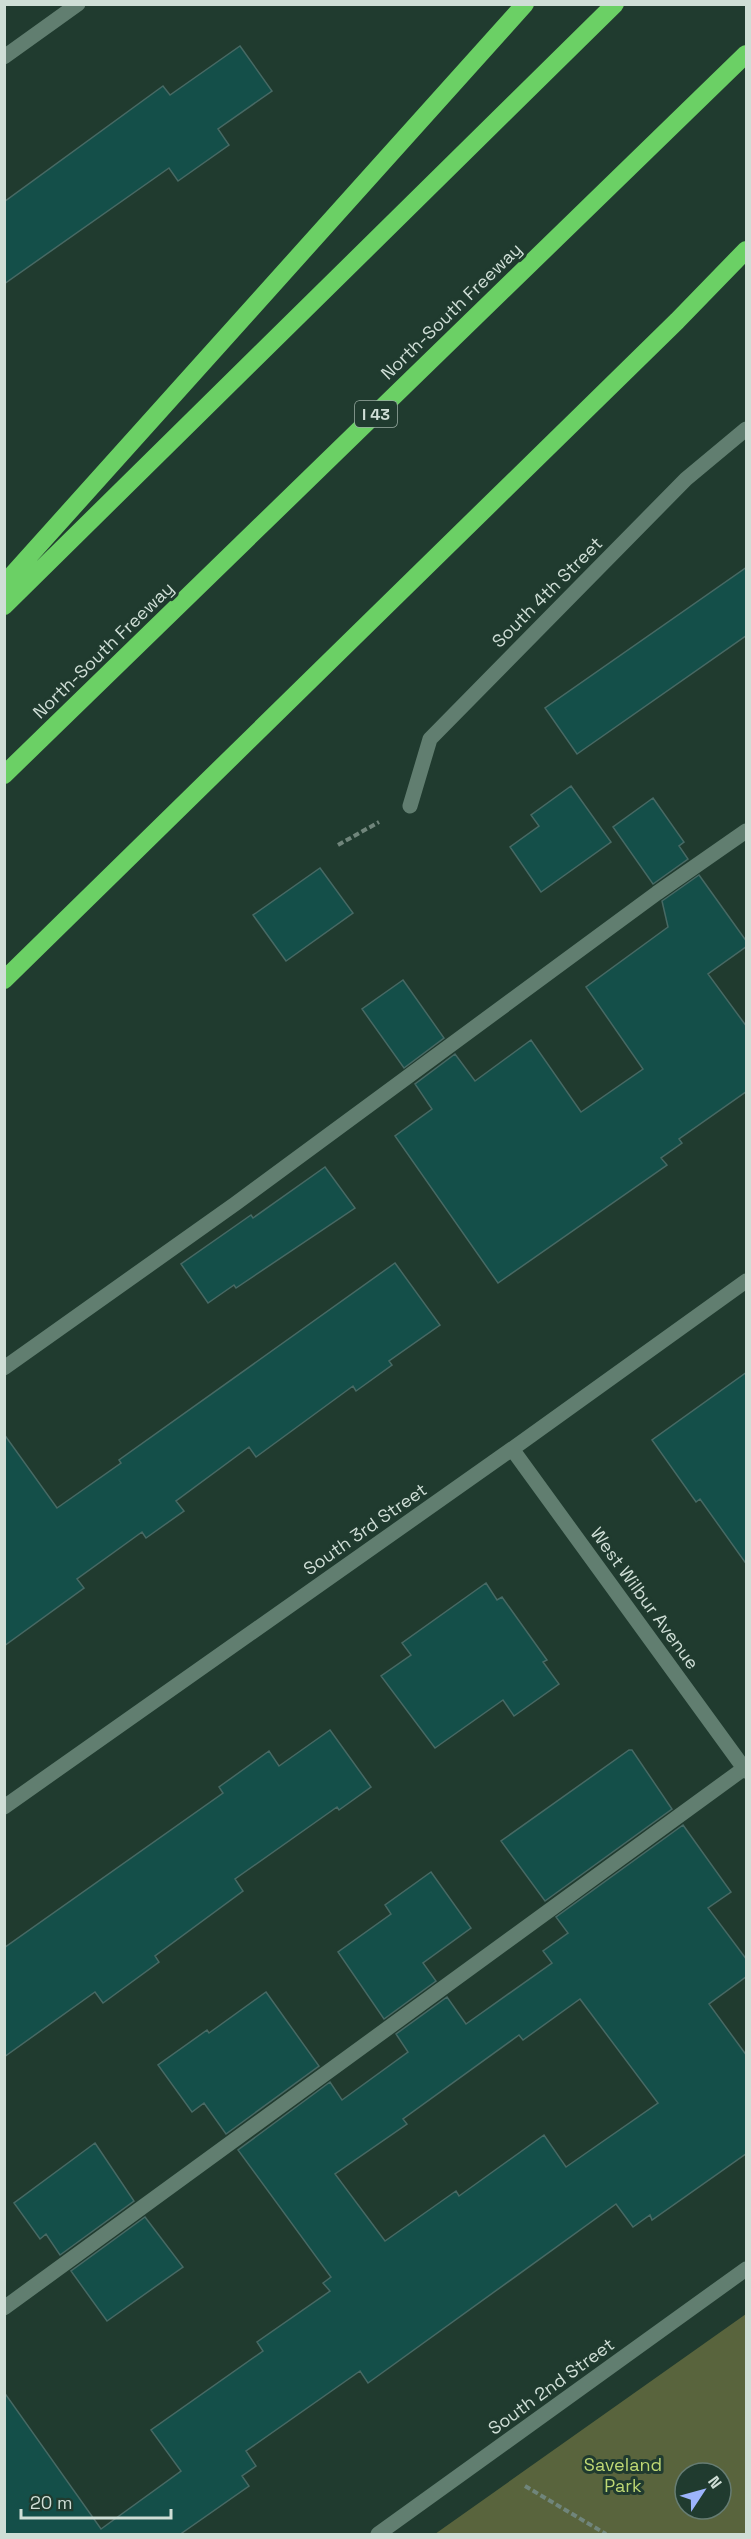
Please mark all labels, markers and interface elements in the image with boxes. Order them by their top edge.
street label: North-South Freeway [376,238,526,384]
road number: I 43 [355,401,397,427]
street label: South 4th Street [487,532,607,652]
street label: North-South Freeway [28,577,178,723]
street label: South 3rd Street [299,1478,431,1580]
street label: West Wilbur Avenue [586,1522,704,1674]
street label: South 2nd Street [483,2333,619,2439]
park label: Saveland Park [584,2453,662,2497]
north arrow [673,2461,733,2521]
text: N [703,2472,726,2493]
scale bar [21,2482,171,2520]
text: 20 m [30,2491,73,2514]

